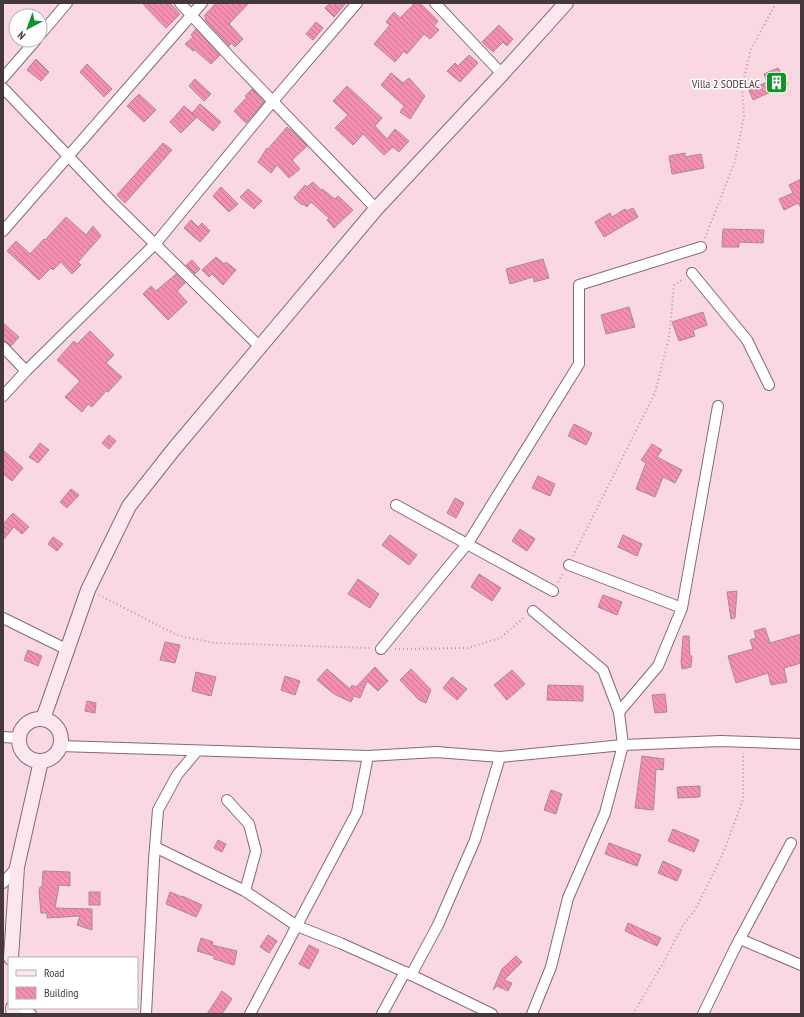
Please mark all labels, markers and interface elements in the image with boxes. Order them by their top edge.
north arrow [8,8,48,48]
text: N [15,28,28,43]
building icon: Villa 2 SODELAC [763,70,789,96]
place label: Villa 2 SODELAC [691,76,761,91]
legend [8,957,138,1009]
text: Road [44,965,64,980]
text: Building [44,985,79,1000]

